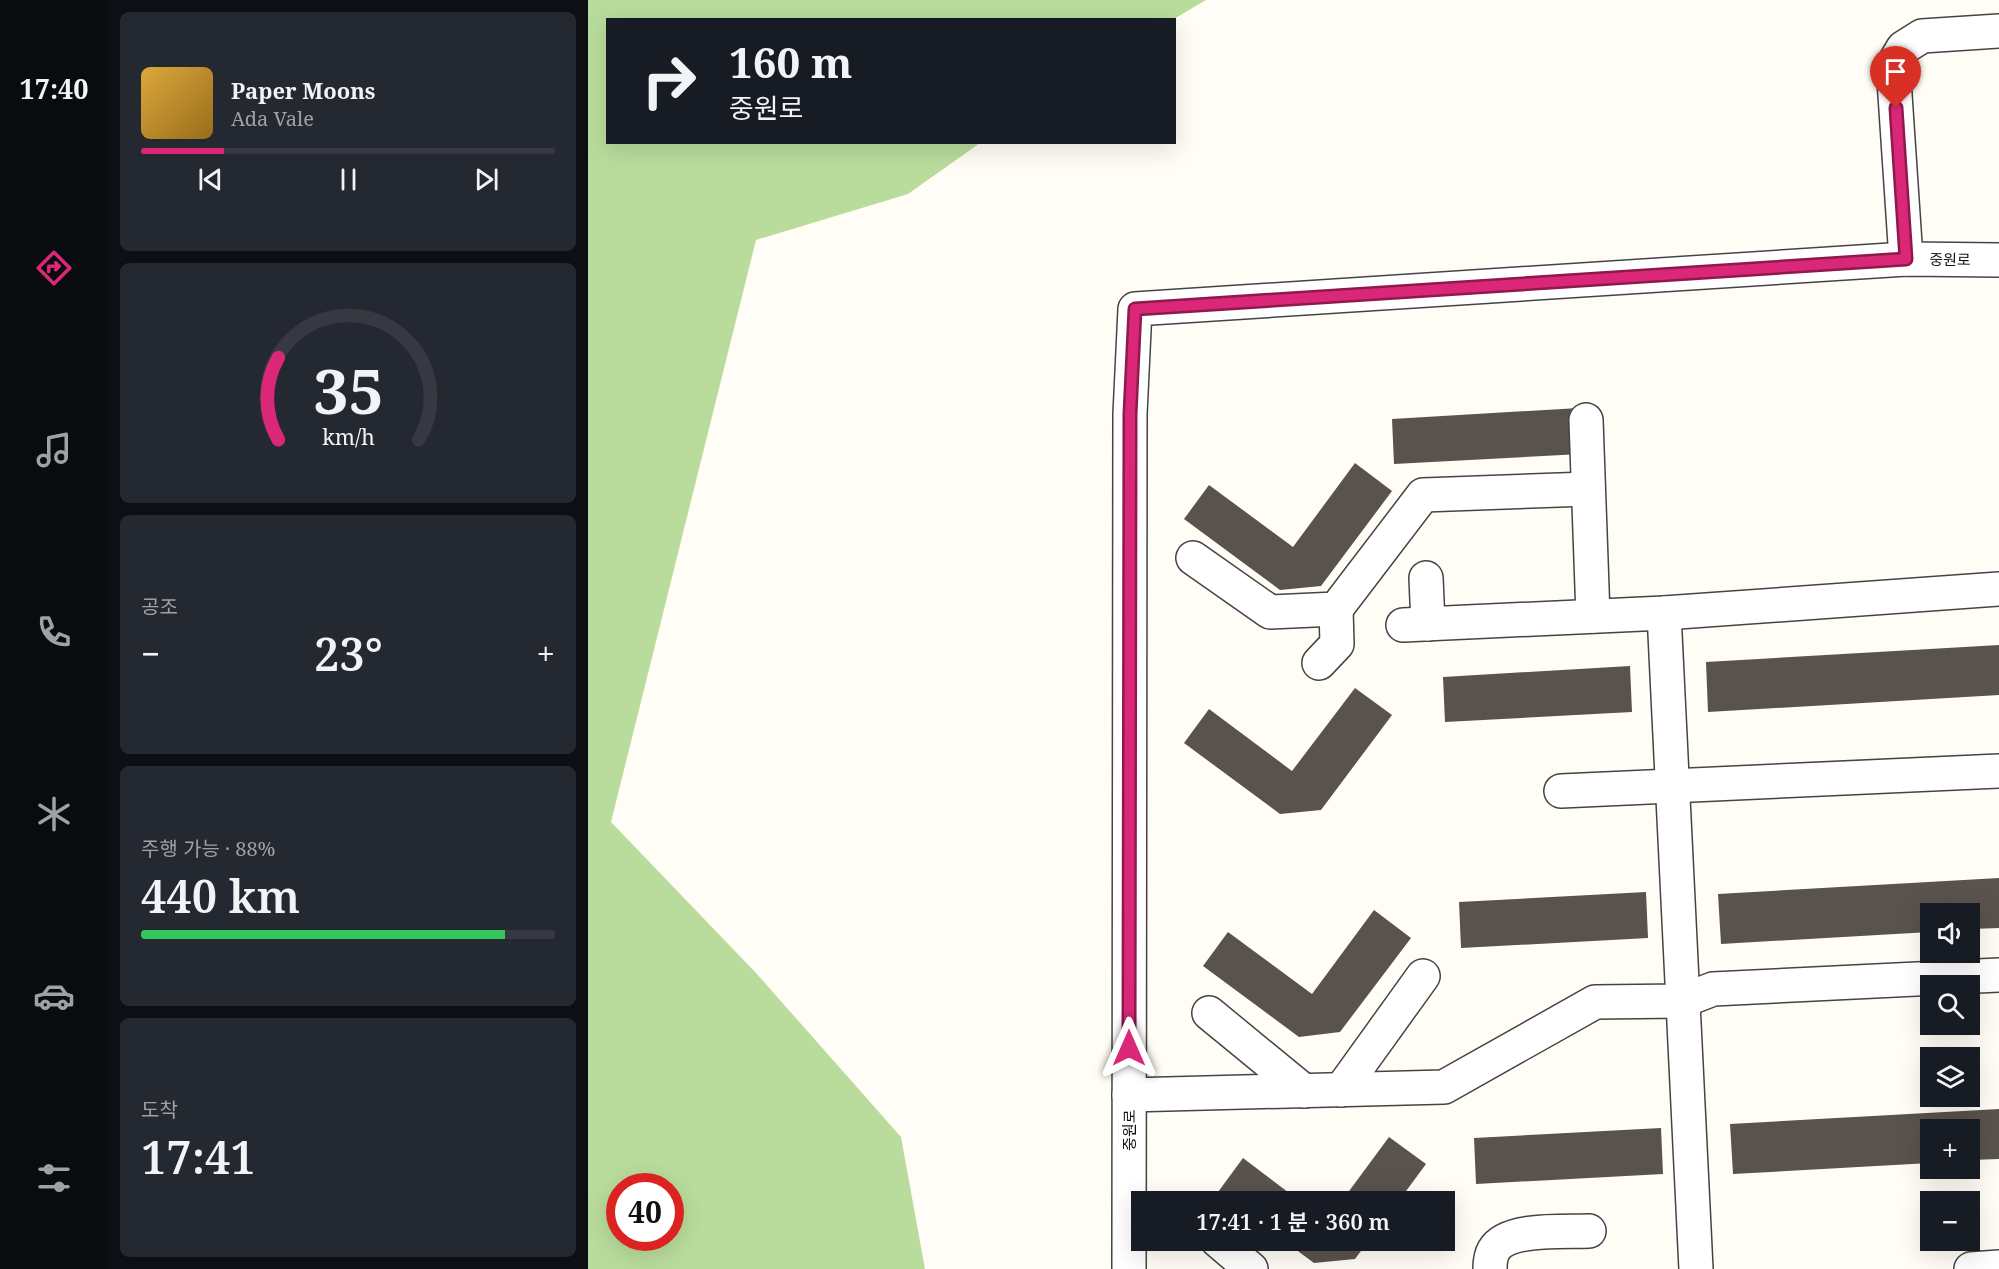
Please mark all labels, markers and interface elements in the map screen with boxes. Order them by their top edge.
text: 160 m [729,33,853,90]
icon: right [630,42,708,120]
pin [1870,46,1921,108]
icon: arrive [1879,55,1912,88]
text: 17:40 [19,70,89,107]
text: Paper Moons [231,75,375,105]
text: 중원로 [729,89,804,126]
text: Ada Vale [231,105,314,132]
icon: previous [194,163,227,196]
icon: pause [332,163,365,196]
icon: next [470,163,503,196]
icon: directions [33,247,75,289]
street label: 중원로 [1929,249,1971,269]
text: 35 [313,347,383,432]
text: km/h [322,423,375,452]
icon: music [33,429,75,471]
text: 공조 [141,593,178,620]
icon: phone [33,611,75,653]
text: 23° [314,623,383,684]
text: − [141,631,160,676]
text: + [537,631,555,676]
icon: climate [33,793,75,835]
text: 주행 가능 · 88% [141,835,275,862]
text: 440 km [141,865,300,926]
map controls [1920,903,1980,1251]
button: sound [1920,903,1980,963]
icon: car [33,975,75,1017]
button: search [1920,975,1980,1035]
position arrow [1097,1016,1161,1080]
button: layers [1920,1047,1980,1107]
text: 도착 [141,1096,178,1123]
street label: 중원로 [1119,1109,1139,1151]
button: + [1920,1119,1980,1179]
text: 17:41 [141,1126,256,1187]
icon: filters [33,1157,75,1199]
speed limit sign: 40 [606,1173,684,1251]
button: − [1920,1191,1980,1251]
text: 17:41 · 1 분 · 360 m [1196,1206,1390,1236]

